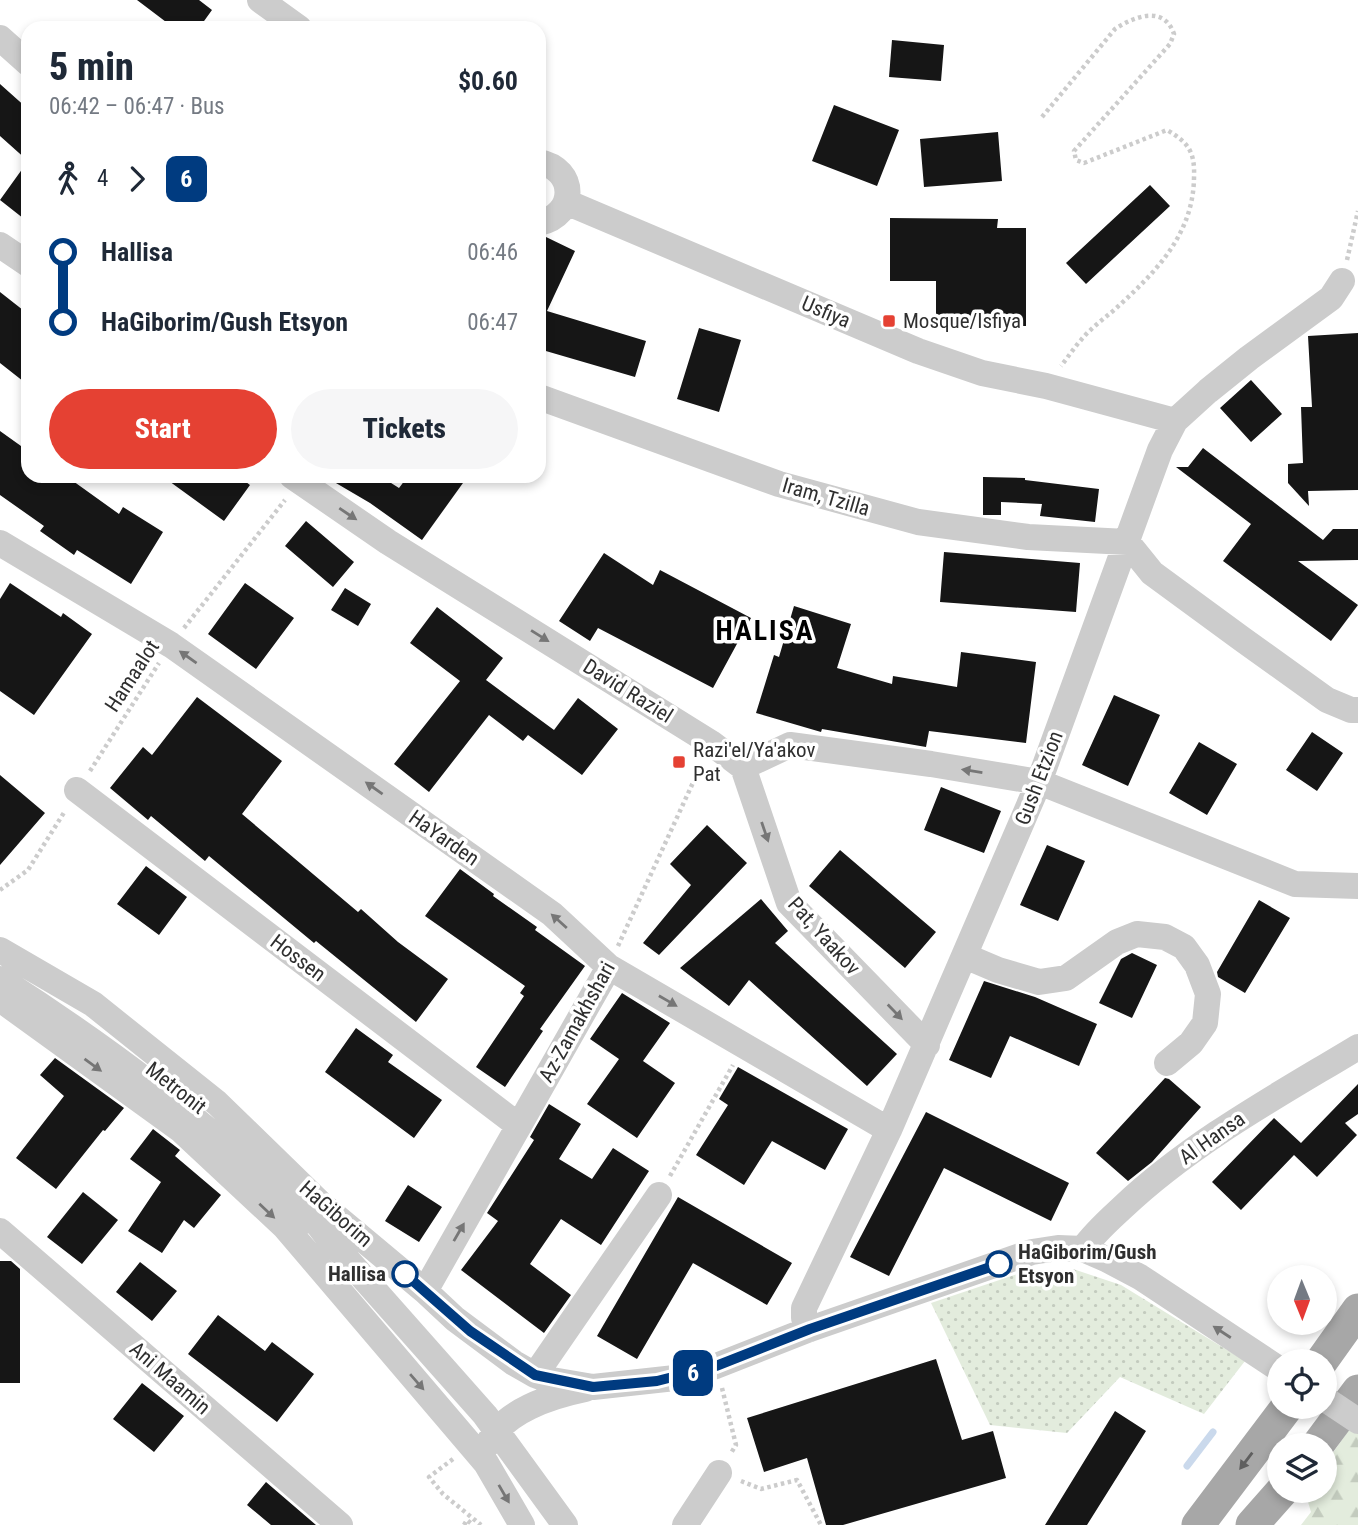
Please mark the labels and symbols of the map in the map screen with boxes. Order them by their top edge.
street label: Usfiya [798,291,854,333]
place label: Mosque/Isfiya [903,309,1021,333]
marker: Mosque/Isfiya [881,313,897,329]
street label: Iram, Tzilla [780,473,872,521]
one-way arrow [338,508,358,521]
district label: HALISA [716,614,814,647]
one-way arrow [530,630,550,643]
street label: Hamaalot [100,636,164,716]
one-way arrow [179,650,197,664]
street label: David Raziel [579,654,677,728]
street label: Gush Etzion [1010,728,1068,828]
place label: Razi'el/Ya'akov Pat [693,738,815,786]
marker: Razi'el/Ya'akov Pat [671,754,687,770]
one-way arrow [961,765,983,776]
one-way arrow [365,781,383,795]
street label: HaYarden [404,805,484,871]
one-way arrow [760,821,771,842]
street label: Pat, Yaakov [783,892,865,980]
one-way arrow [550,913,568,929]
street label: Hossen [266,930,330,986]
street label: Az-Zamakhshari [534,958,620,1086]
one-way arrow [658,995,677,1008]
one-way arrow [886,1003,902,1020]
street label: Metronit [141,1057,211,1119]
one-way arrow [84,1058,102,1072]
street label: Al Hansa [1175,1107,1249,1169]
street label: HaGiborim [295,1176,377,1252]
one-way arrow [258,1203,276,1219]
one-way arrow [453,1222,465,1241]
place label: HaGiborim/Gush Etsyon [1018,1240,1157,1288]
marker: HaGiborim/Gush Etsyon [986,1251,1012,1277]
marker: Hallisa [392,1261,418,1287]
place label: Hallisa [328,1262,386,1286]
north arrow [1267,1265,1337,1335]
one-way arrow [1212,1325,1232,1338]
street label: Ani Maamin [125,1337,215,1419]
line badge: 6 [670,1350,716,1396]
one-way arrow [409,1373,425,1391]
one-way arrow [1239,1452,1254,1470]
one-way arrow [498,1484,510,1503]

